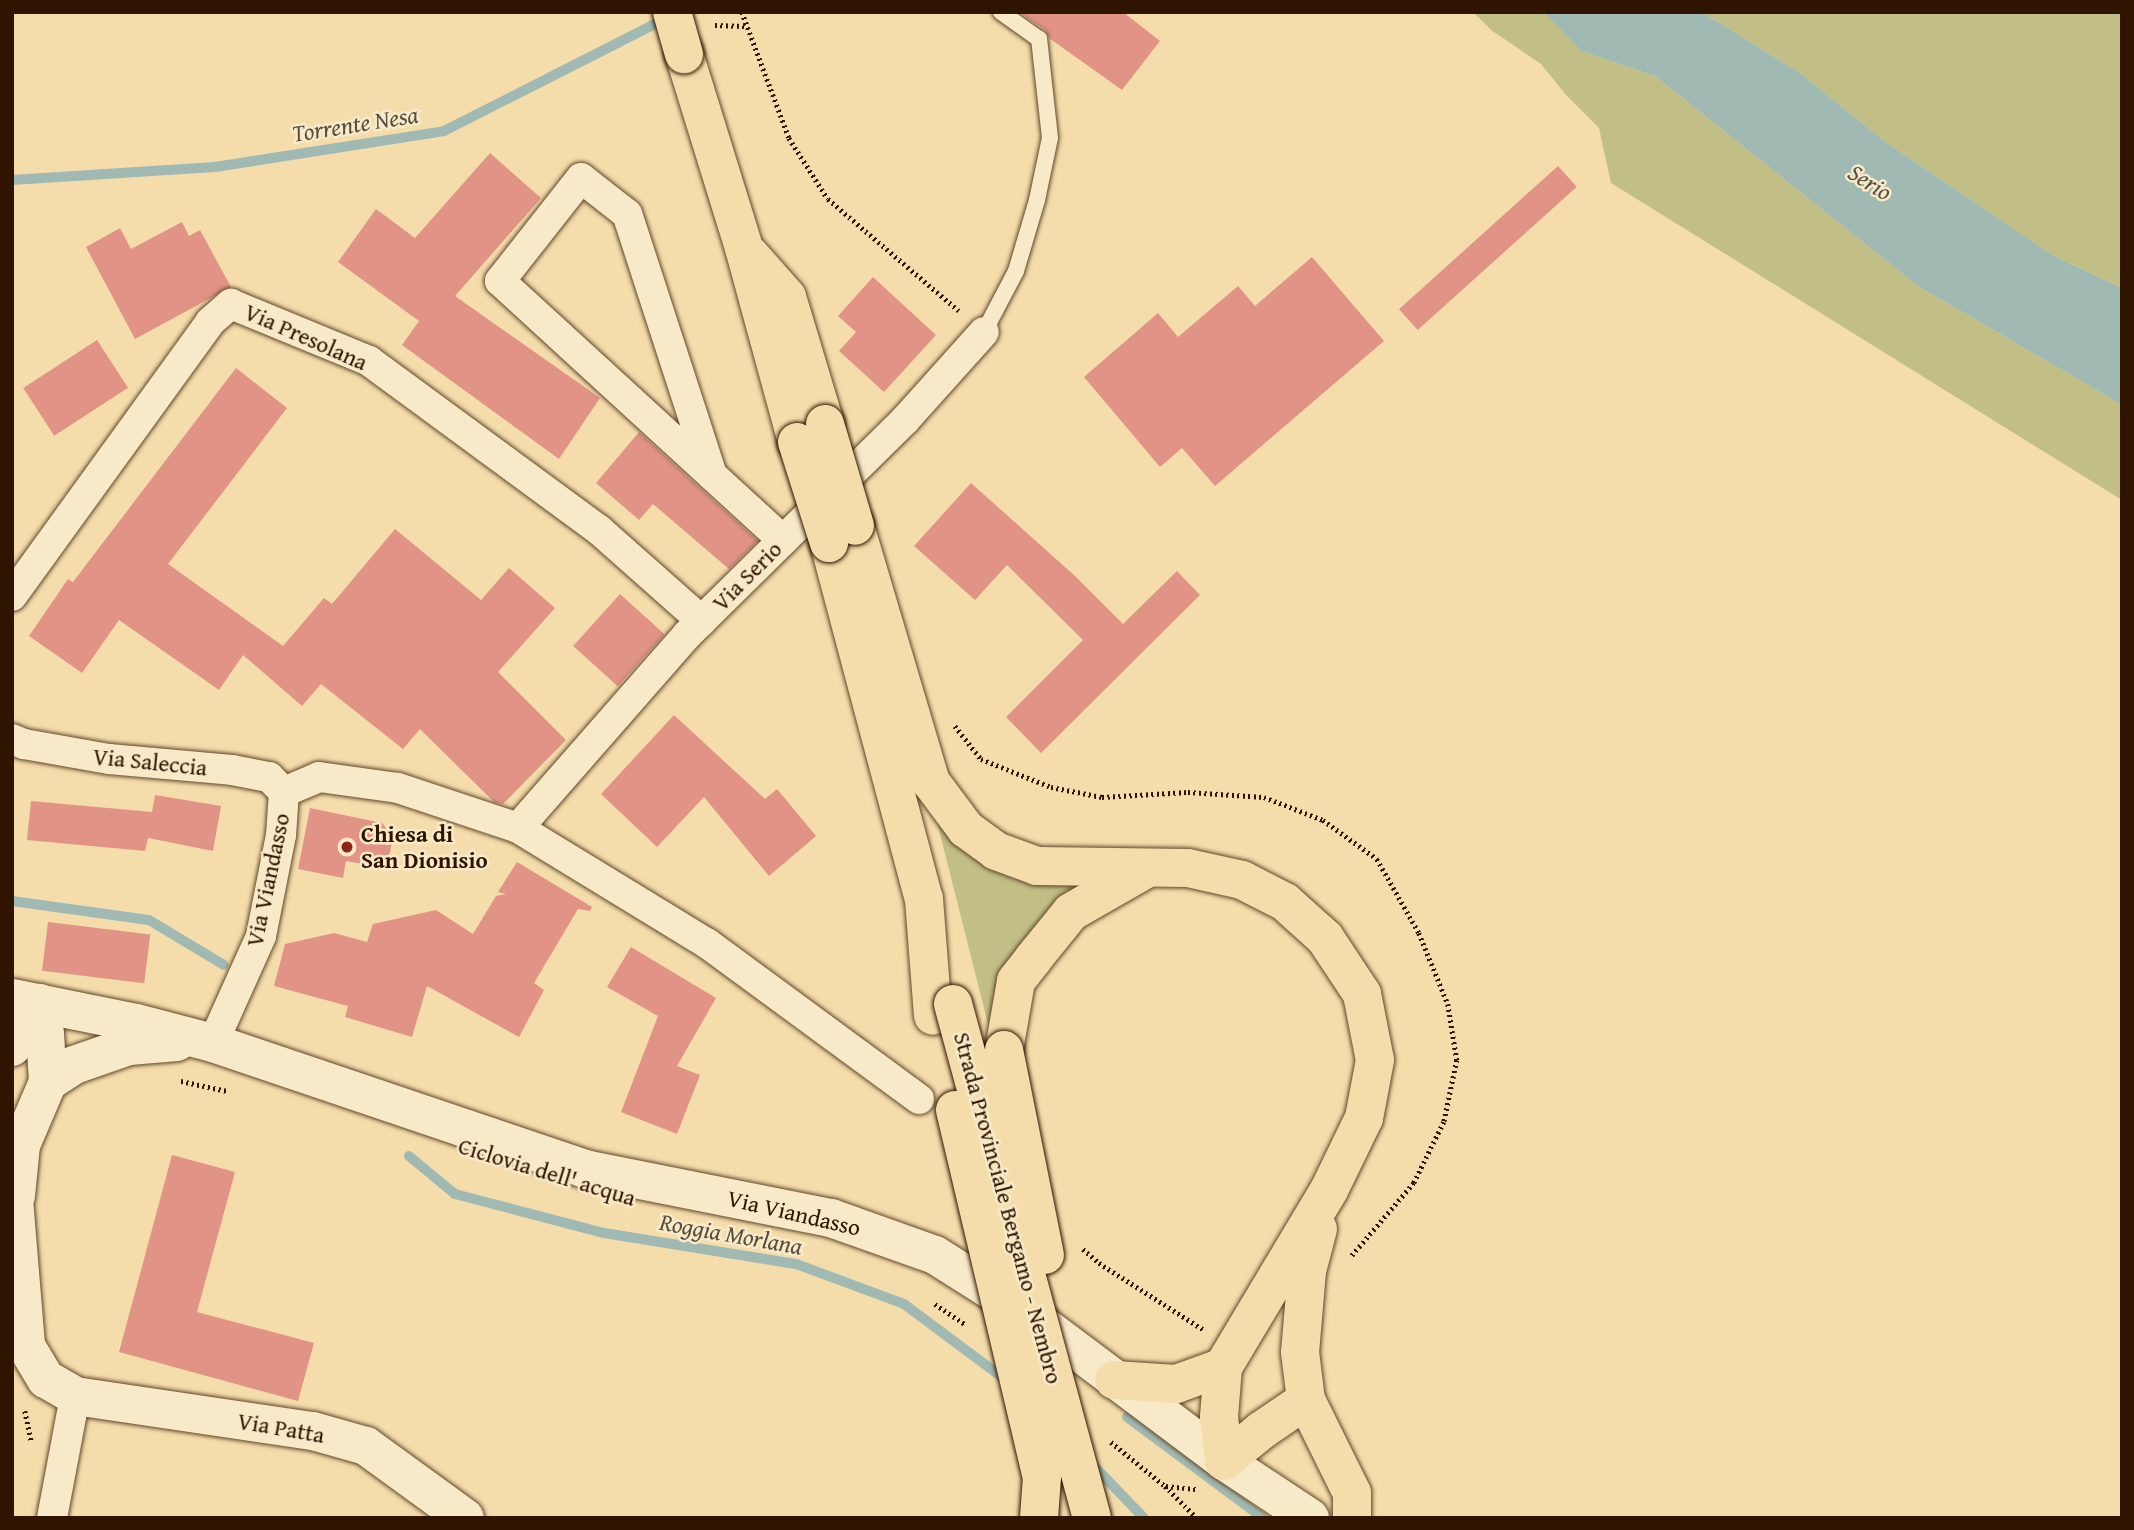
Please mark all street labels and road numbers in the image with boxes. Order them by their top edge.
street label: Via Presolana [240,298,372,376]
street label: Via Serio [706,535,788,617]
street label: Via Saleccia [92,742,208,782]
street label: Via Viandasso [240,811,296,949]
street label: Strada Provinciale Bergamo - Nembro [948,1029,1068,1387]
street label: Ciclovia dell' acqua [455,1132,639,1212]
street label: Via Viandasso [725,1184,863,1242]
street label: Via Patta [235,1407,327,1449]

